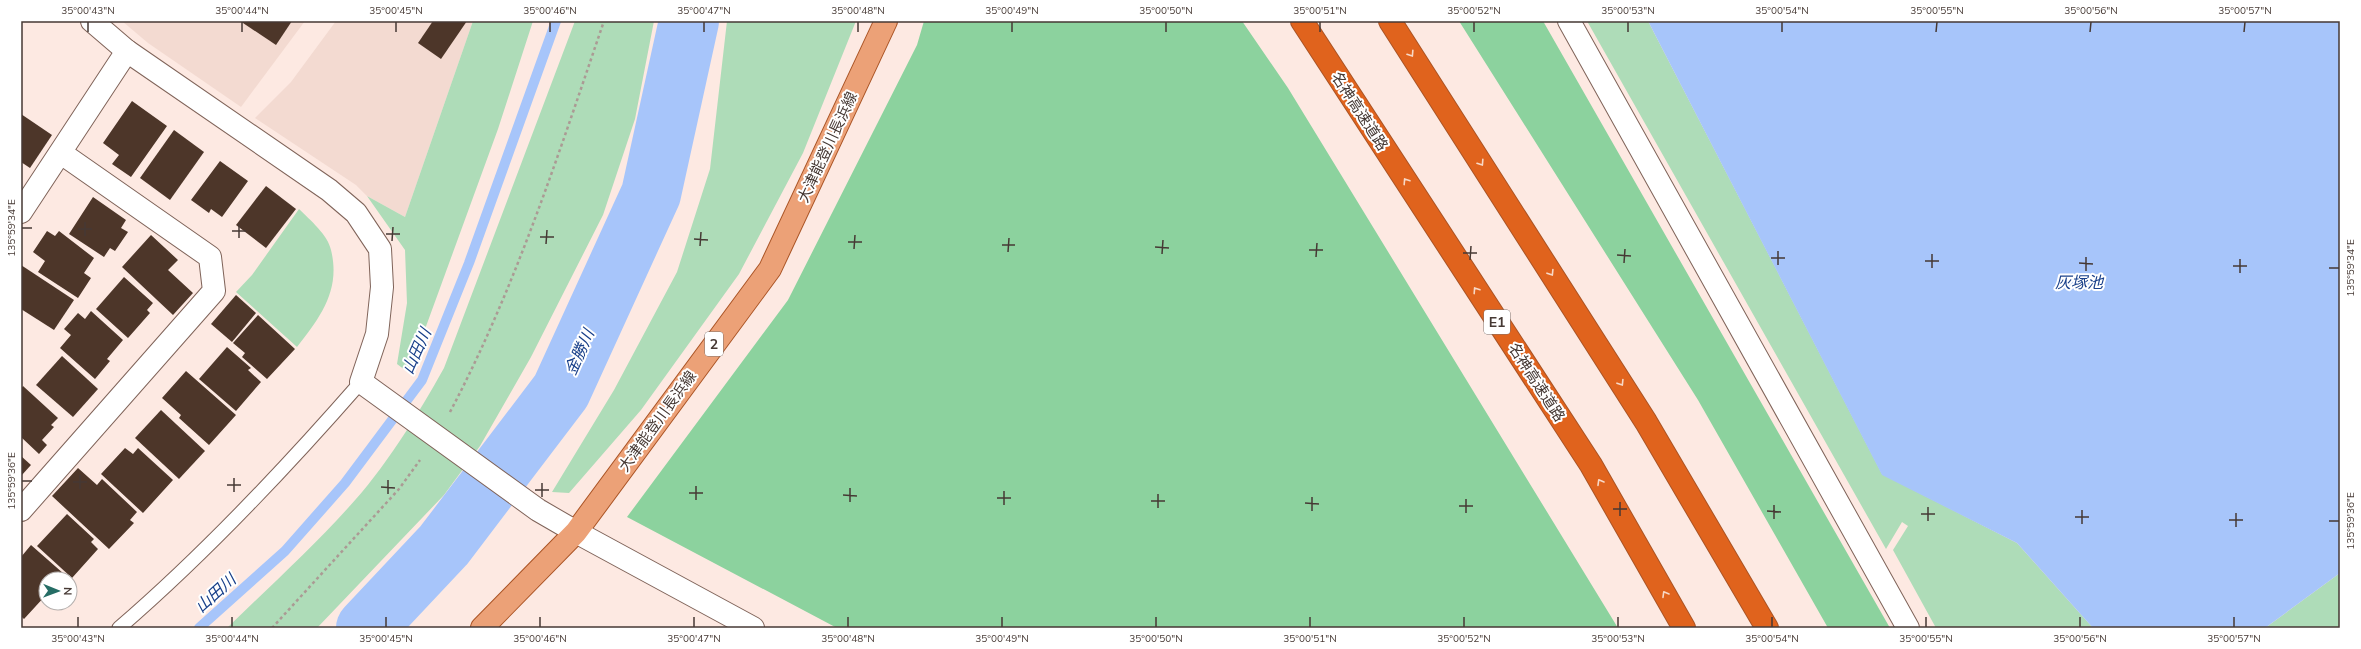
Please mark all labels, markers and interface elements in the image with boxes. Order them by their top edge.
text: 35°00'43"N [61,4,115,17]
text: 35°00'44"N [215,4,269,17]
text: 35°00'45"N [369,4,423,17]
text: 35°00'46"N [523,4,577,17]
text: 35°00'47"N [677,4,731,17]
text: 35°00'48"N [831,4,885,17]
text: 35°00'49"N [985,4,1039,17]
text: 35°00'50"N [1139,4,1193,17]
text: 35°00'51"N [1293,4,1347,17]
text: 35°00'52"N [1447,4,1501,17]
text: 35°00'53"N [1601,4,1655,17]
text: 35°00'54"N [1755,4,1809,17]
text: 35°00'55"N [1910,4,1964,17]
text: 35°00'56"N [2064,4,2118,17]
text: 35°00'57"N [2218,4,2272,17]
one-way arrow [1406,50,1414,57]
street label: 名神高速道路 [1328,68,1392,154]
street label: 大津能登川長浜線 [793,89,861,205]
one-way arrow [1476,159,1484,166]
one-way arrow [1403,178,1410,185]
text: 135°59'34"E [5,199,18,257]
text: 135°59'34"E [2344,239,2357,297]
one-way arrow [1546,269,1554,276]
water label: 灰塚池 [2055,272,2105,292]
one-way arrow [1474,287,1481,294]
road number: E1 [1484,310,1510,334]
water label: 山田川 [397,323,436,377]
water label: 金勝川 [560,324,599,378]
road number: 2 [705,332,723,356]
street label: 名神高速道路 [1505,339,1569,425]
street label: 大津能登川長浜線 [614,367,700,475]
one-way arrow [1616,378,1623,385]
text: 135°59'36"E [5,452,18,510]
one-way arrow [1597,478,1604,486]
text: 135°59'36"E [2344,492,2357,550]
water label: 山田川 [190,568,241,616]
north arrow [38,571,78,611]
text: N [61,587,75,595]
one-way arrow [1662,591,1669,598]
text: 35°00'43"N [51,632,105,645]
text: 35°00'44"N [205,632,259,645]
text: 35°00'45"N [359,632,413,645]
text: 35°00'46"N [513,632,567,645]
text: 35°00'47"N [667,632,721,645]
text: 35°00'48"N [821,632,875,645]
text: 35°00'49"N [975,632,1029,645]
text: 35°00'50"N [1129,632,1183,645]
text: 35°00'51"N [1283,632,1337,645]
text: 35°00'52"N [1437,632,1491,645]
text: 35°00'53"N [1591,632,1645,645]
text: 35°00'54"N [1745,632,1799,645]
text: 35°00'55"N [1899,632,1953,645]
text: 35°00'56"N [2053,632,2107,645]
text: 35°00'57"N [2207,632,2261,645]

